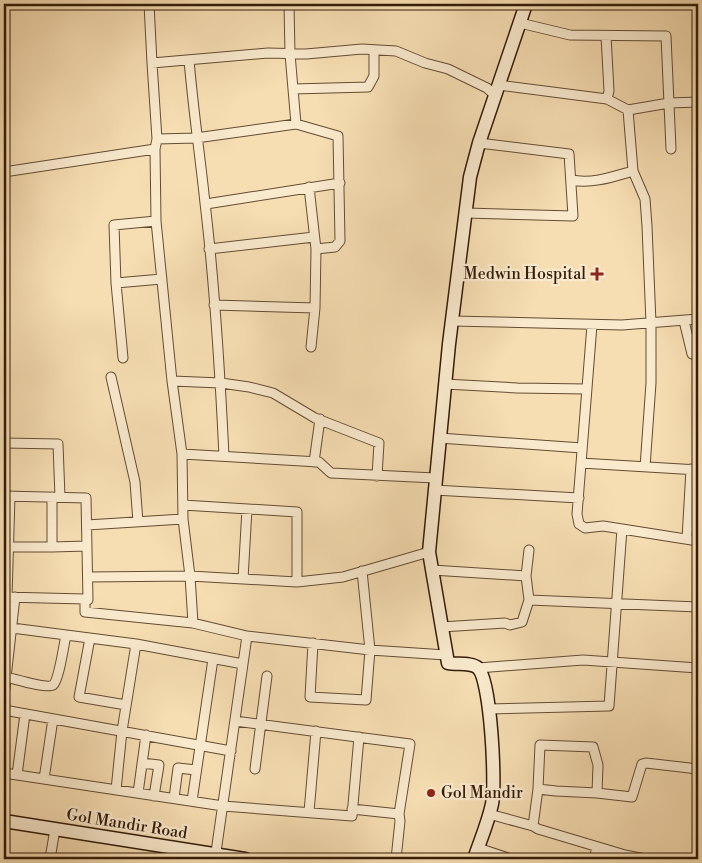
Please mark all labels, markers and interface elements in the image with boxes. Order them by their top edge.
place label: Medwin Hospital [464,264,586,284]
marker: Medwin Hospital [590,267,604,281]
place label: Gol Mandir [441,783,523,803]
marker: Gol Mandir [425,787,437,799]
street label: Gol Mandir Road [65,805,189,843]

